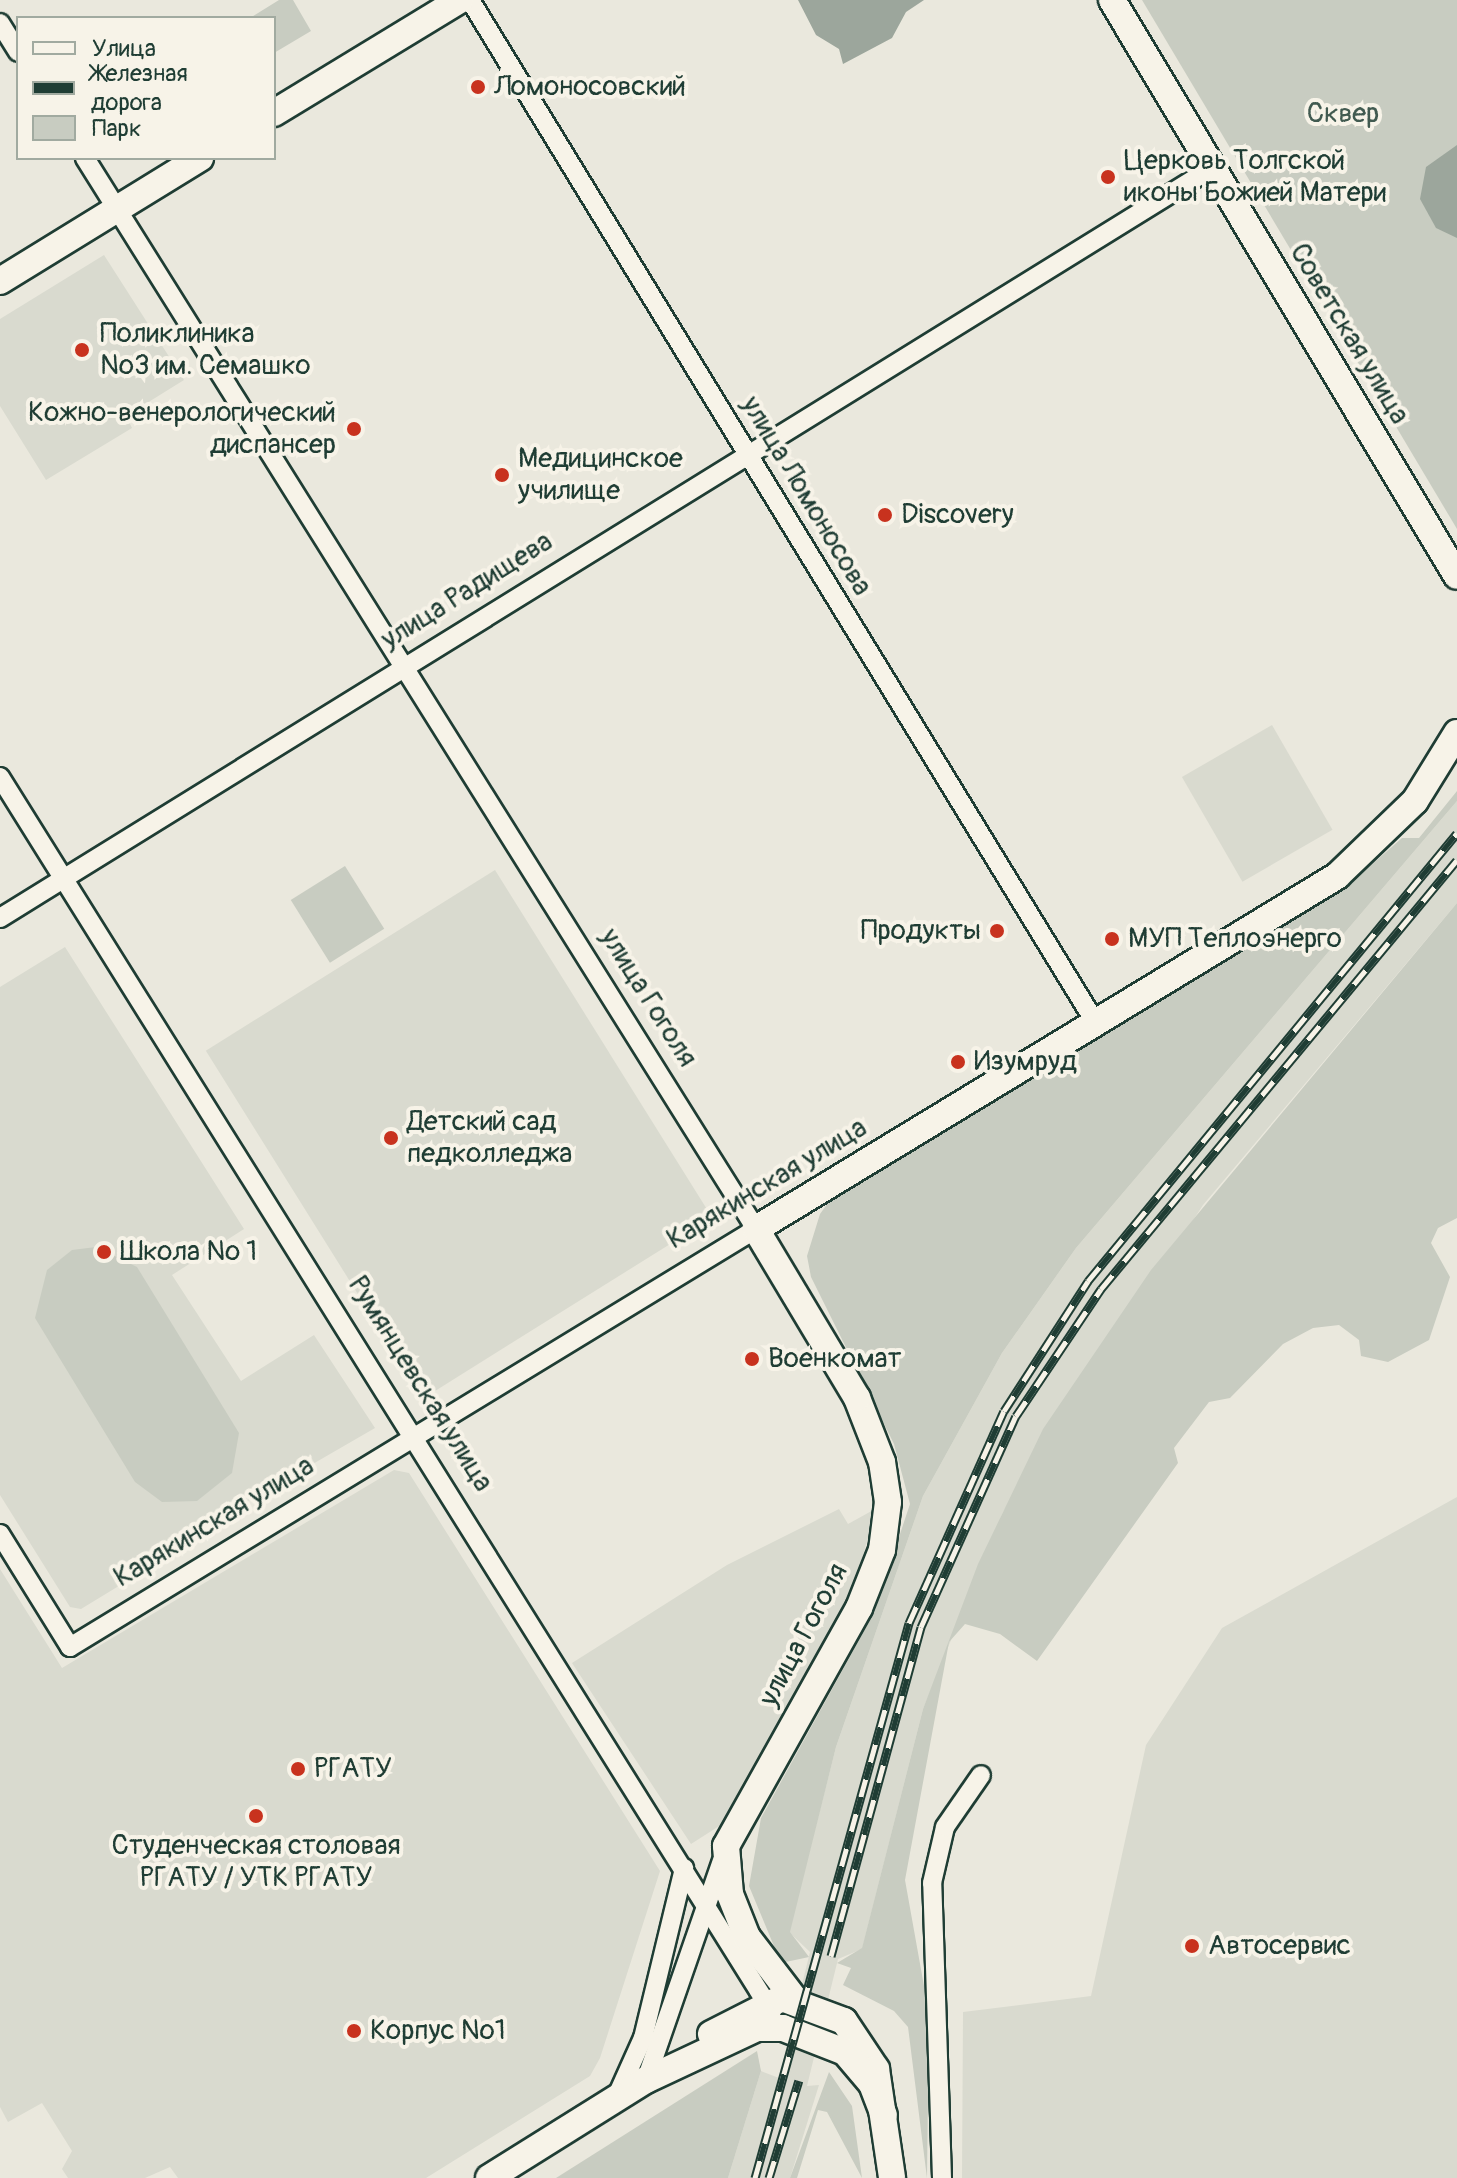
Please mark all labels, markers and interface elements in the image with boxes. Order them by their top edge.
legend [16,16,276,160]
text: Улица [92,34,156,63]
text: Железная дорога [91,59,188,117]
place label: Ломоносовский [494,70,686,104]
marker: Ломоносовский [469,78,487,96]
park label: Сквер [1307,97,1379,131]
text: Парк [92,114,141,143]
place label: Церковь Толгской иконы Божией Матери [1124,144,1386,210]
marker: Церковь Толгской иконы Божией Матери [1099,168,1117,186]
street label: Советская улица [1282,238,1416,430]
place label: Поликлиника №3 им. Семашко [100,317,311,383]
marker: Поликлиника №3 им. Семашко [71,339,93,361]
street label: улица Ломоносова [733,390,879,602]
place label: Кожно-венерологический диспансер [28,396,336,462]
marker: Кожно-венерологический диспансер [343,418,365,440]
place label: Медицинское училище [518,442,683,508]
marker: Медицинское училище [493,466,511,484]
place label: Discovery [901,498,1014,532]
marker: Discovery [876,506,894,524]
street label: улица Радищева [375,525,559,657]
place label: Продукты [861,914,981,948]
marker: Продукты [988,922,1006,940]
place label: МУП Теплоэнерго [1128,922,1342,956]
street label: улица Гоголя [592,923,704,1073]
marker: МУП Теплоэнерго [1103,930,1121,948]
place label: Изумруд [974,1045,1077,1079]
marker: Изумруд [949,1053,967,1071]
place label: Детский сад педколледжа [407,1105,572,1171]
street label: Карякинская улица [661,1111,873,1257]
marker: Детский сад педколледжа [382,1129,400,1147]
place label: Школа № 1 [120,1235,257,1269]
marker: Школа № 1 [95,1243,113,1261]
street label: Румянцевская улица [340,1270,500,1498]
place label: Военкомат [768,1342,902,1376]
marker: Военкомат [743,1350,761,1368]
street label: Карякинская улица [108,1449,320,1595]
street label: улица Гоголя [752,1558,856,1712]
place label: РГАТУ [314,1752,392,1786]
marker: РГАТУ [289,1760,307,1778]
marker: Студенческая столовая РГАТУ / УТК РГАТУ [247,1807,265,1825]
place label: Студенческая столовая РГАТУ / УТК РГАТУ [111,1829,401,1895]
place label: Автосервис [1208,1929,1351,1963]
marker: Автосервис [1183,1937,1201,1955]
place label: Корпус №1 [370,2014,506,2048]
marker: Корпус №1 [345,2022,363,2040]

